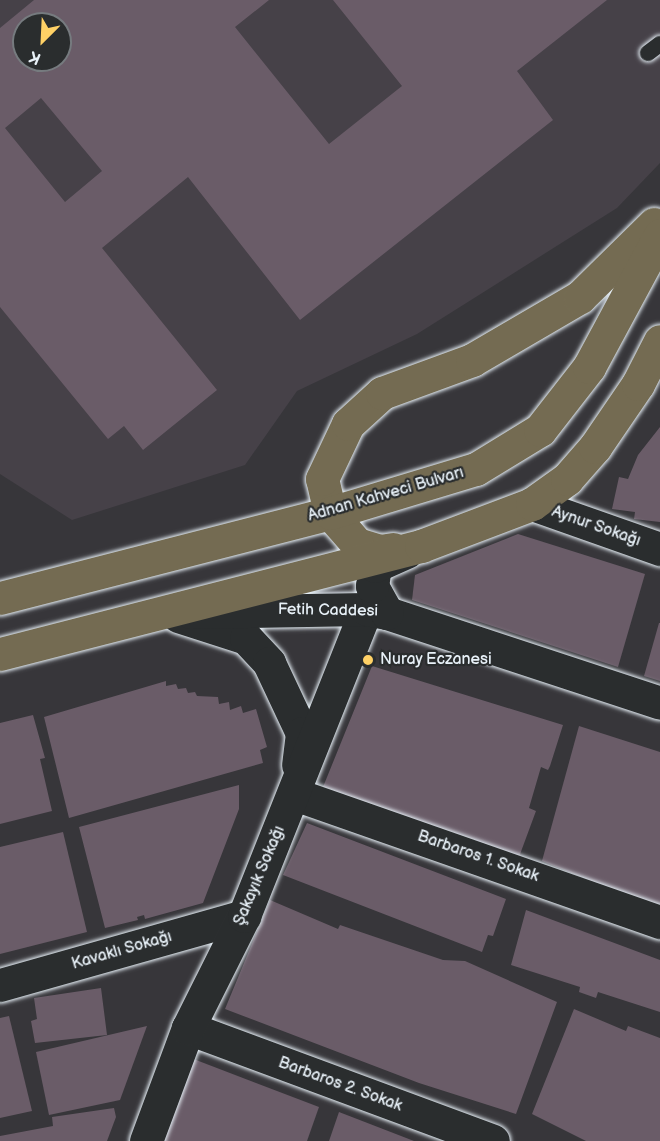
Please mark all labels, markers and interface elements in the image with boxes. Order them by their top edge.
north arrow [12,12,72,72]
text: K [26,46,44,68]
street label: Adnan Kahveci Bulvarı [306,464,466,526]
street label: Aynur Sokağı [549,503,643,551]
street label: Fetih Caddesi [278,601,378,621]
place label: Nuray Eczanesi [380,650,493,670]
marker: Nuray Eczanesi [361,653,375,667]
street label: Şakayık Sokağı [230,823,290,929]
street label: Barbaros 1. Sokak [415,827,541,887]
street label: Kavaklı Sokağı [70,927,174,975]
street label: Barbaros 2. Sokak [275,1054,405,1116]

